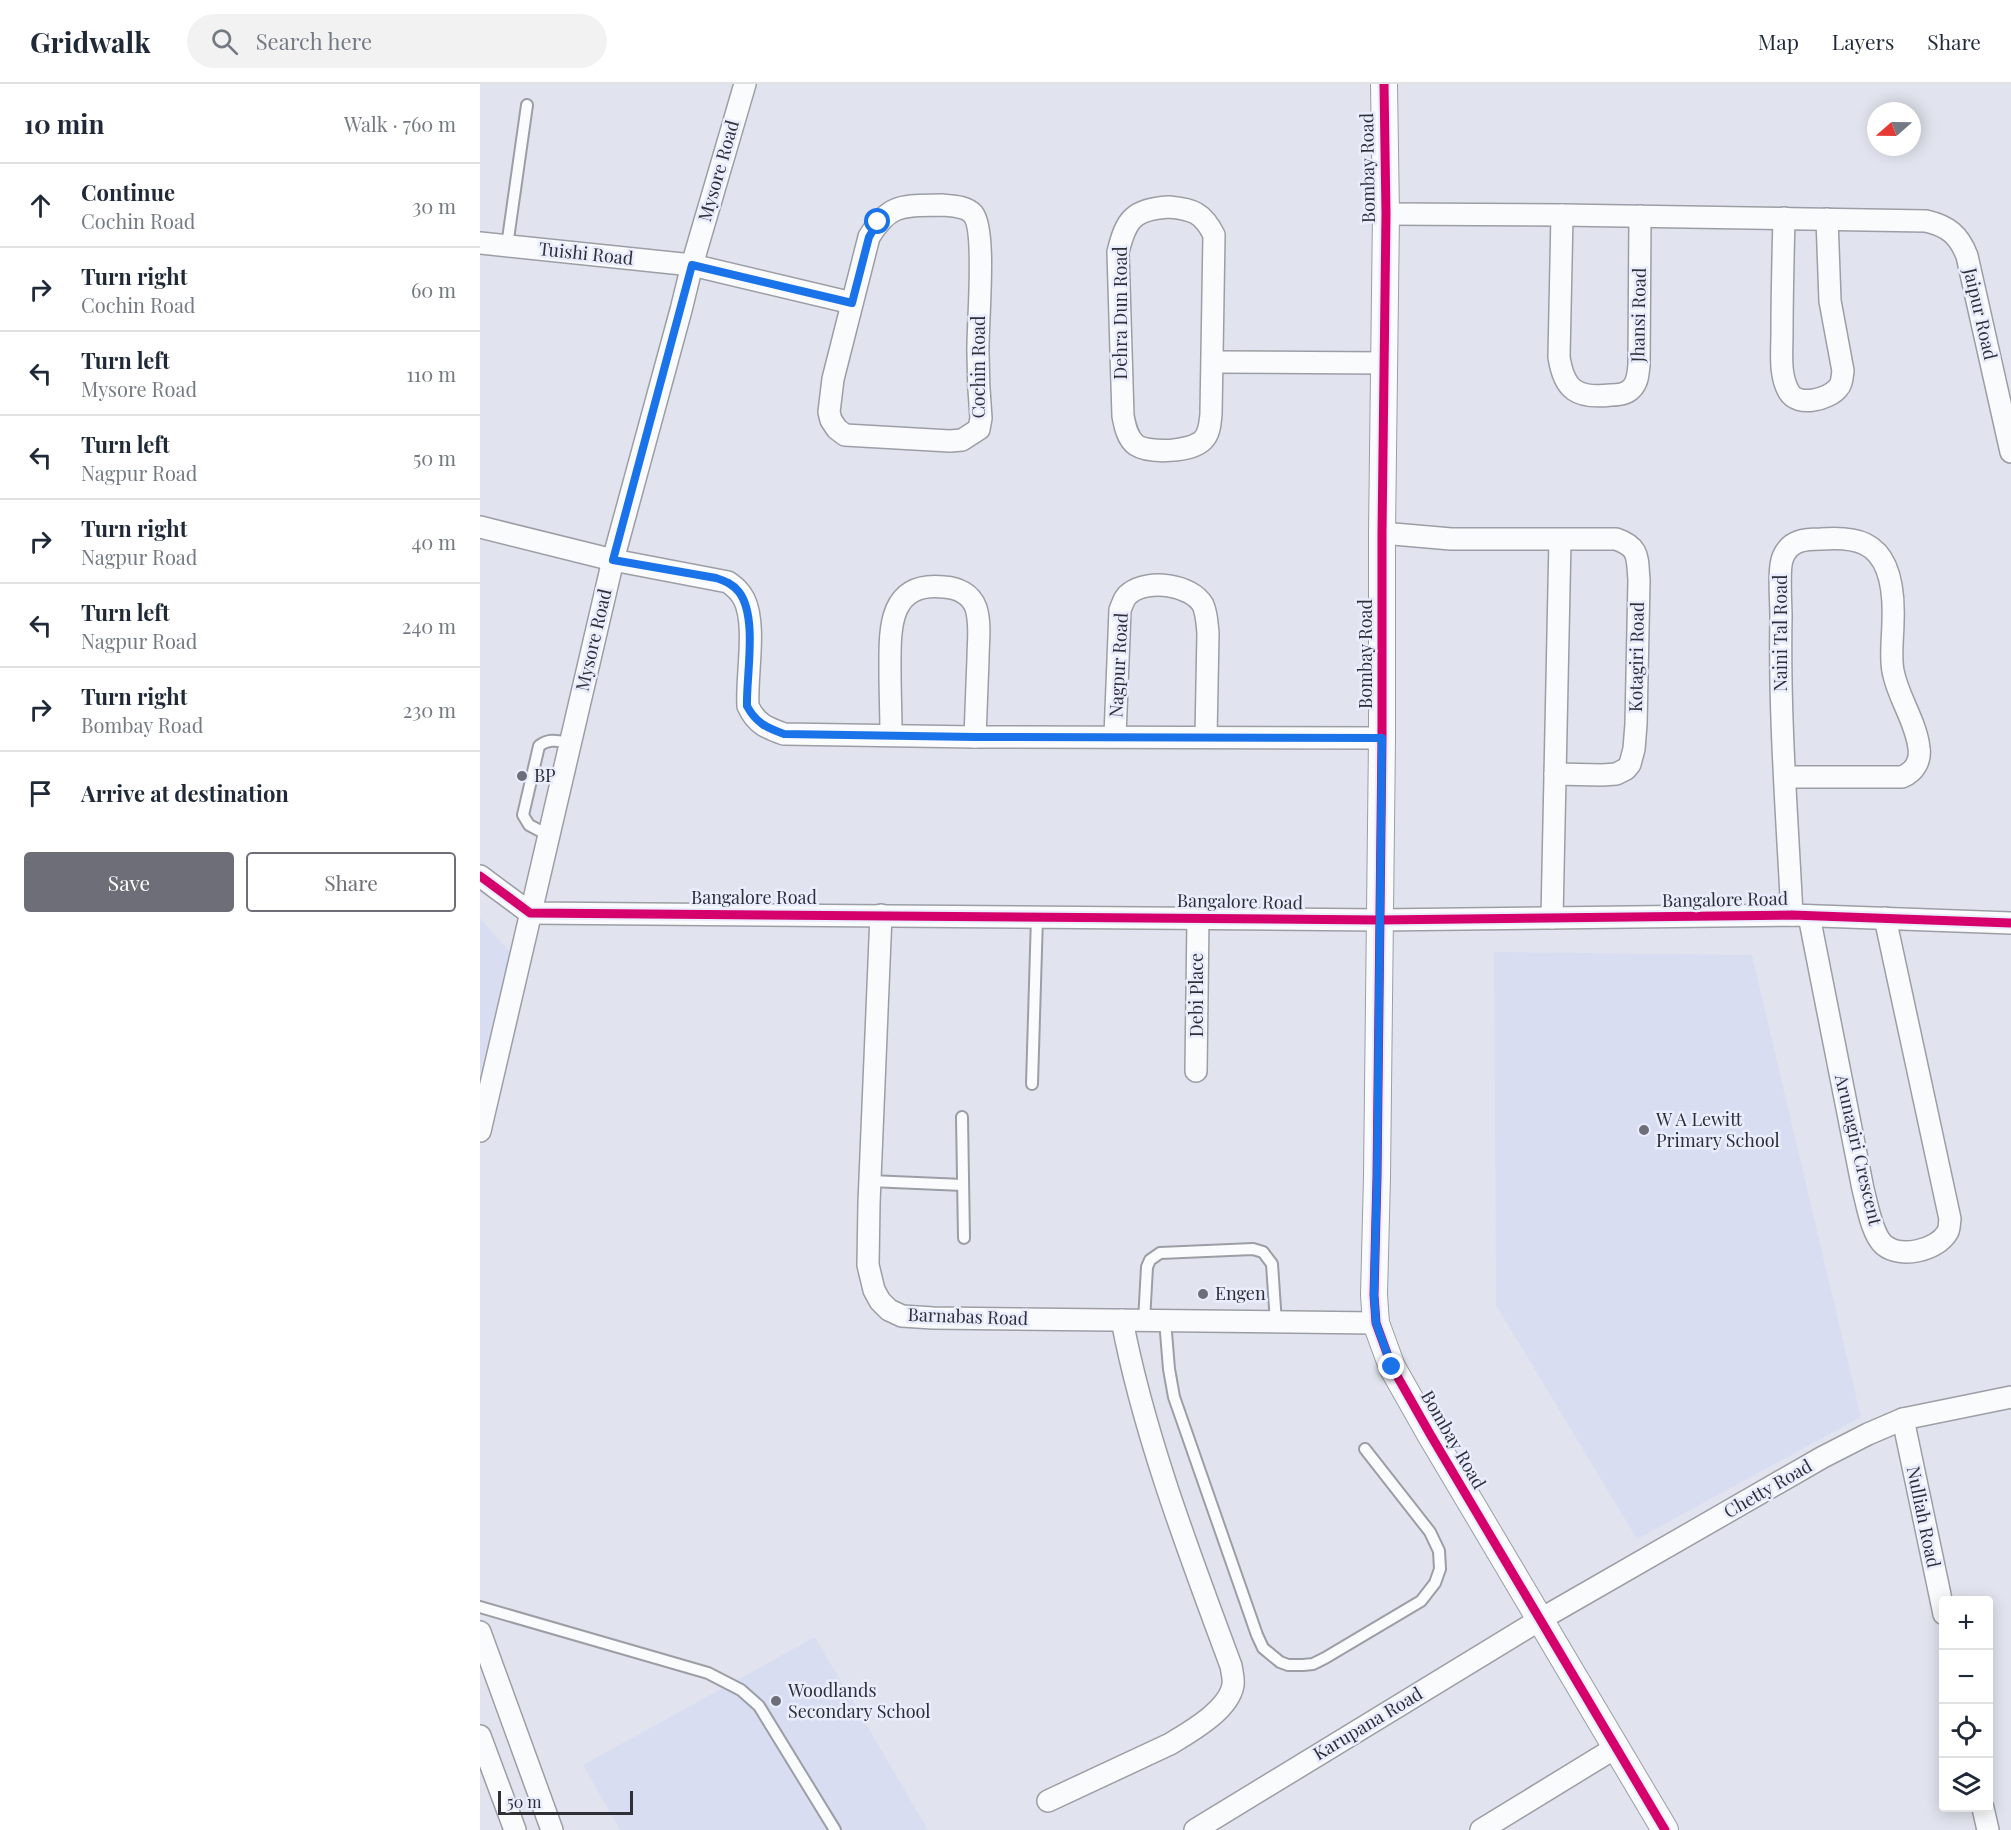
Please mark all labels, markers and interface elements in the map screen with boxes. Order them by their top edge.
search box [187,14,607,68]
text: Gridwalk [30,23,151,60]
icon: search [208,25,241,58]
text: Search here [256,26,372,56]
text: Map [1758,27,1799,55]
text: Layers [1832,27,1894,55]
text: Share [1927,27,1981,55]
north arrow [1867,102,1921,156]
text: 10 min [24,106,104,141]
text: Walk · 760 m [344,110,456,137]
street label: Bombay Road [1354,112,1380,223]
street label: Mysore Road [692,117,744,224]
text: Continue [81,177,175,207]
icon: ahead [24,189,57,222]
text: 30 m [412,192,456,219]
text: Cochin Road [81,207,195,234]
route start [864,208,890,234]
street label: Tuishi Road [538,236,635,270]
street label: Dehra Dun Road [1108,246,1132,380]
text: Turn right [81,261,187,291]
street label: Jaipur Road [1959,264,2003,363]
street label: Jhansi Road [1625,267,1651,364]
icon: right [24,273,57,306]
text: 60 m [411,276,456,303]
text: Cochin Road [81,291,195,318]
street label: Cochin Road [966,315,990,419]
text: Turn left [81,345,170,375]
icon: left [24,357,57,390]
text: 110 m [406,360,456,387]
text: Mysore Road [81,375,197,402]
text: Turn left [81,429,170,459]
icon: left [24,441,57,474]
text: 50 m [413,444,456,471]
text: Nagpur Road [81,459,197,486]
text: Turn right [81,513,187,543]
icon: right [24,525,57,558]
text: 40 m [411,528,456,555]
text: Nagpur Road [81,543,197,570]
street label: Naini Tal Road [1768,574,1792,692]
street label: Mysore Road [570,586,617,693]
text: Turn left [81,597,170,627]
street label: Bombay Road [1353,598,1377,709]
street label: Kotagiri Road [1623,601,1649,712]
icon: left [24,609,57,642]
street label: Nagpur Road [1103,611,1133,718]
text: 240 m [402,612,456,639]
text: Nagpur Road [81,627,197,654]
text: Turn right [81,681,187,711]
icon: right [24,693,57,726]
text: 230 m [403,696,456,723]
text: Bombay Road [81,711,203,738]
place label: BP [534,763,556,787]
marker: BP [515,769,529,783]
icon: arrive [24,777,57,810]
text: Arrive at destination [81,778,289,808]
button: Save [24,852,234,912]
button: Share [246,852,456,912]
street label: Bangalore Road [691,885,818,909]
street label: Bangalore Road [1662,886,1789,912]
street label: Bangalore Road [1177,888,1304,914]
street label: Debi Place [1184,953,1208,1037]
street label: Arunagiri Crescent [1830,1071,1888,1228]
place label: W A Lewitt Primary School [1655,1107,1780,1152]
marker: W A Lewitt Primary School [1637,1123,1651,1137]
place label: Engen [1215,1281,1266,1305]
marker: Engen [1196,1287,1210,1301]
street label: Barnabas Road [907,1302,1029,1330]
route end [1378,1353,1404,1379]
street label: Bombay Road [1416,1386,1492,1494]
street label: Chetty Road [1719,1453,1816,1523]
street label: Nulliah Road [1901,1464,1947,1570]
map controls [1939,1596,1993,1812]
button: + [1939,1596,1993,1650]
button: − [1939,1650,1993,1704]
place label: Woodlands Secondary School [787,1678,930,1723]
street label: Karupana Road [1308,1681,1427,1765]
marker: Woodlands Secondary School [769,1694,783,1708]
button: locate [1939,1704,1993,1758]
button: layers [1939,1758,1993,1812]
scale bar [498,1788,633,1816]
text: 50 m [507,1791,541,1812]

